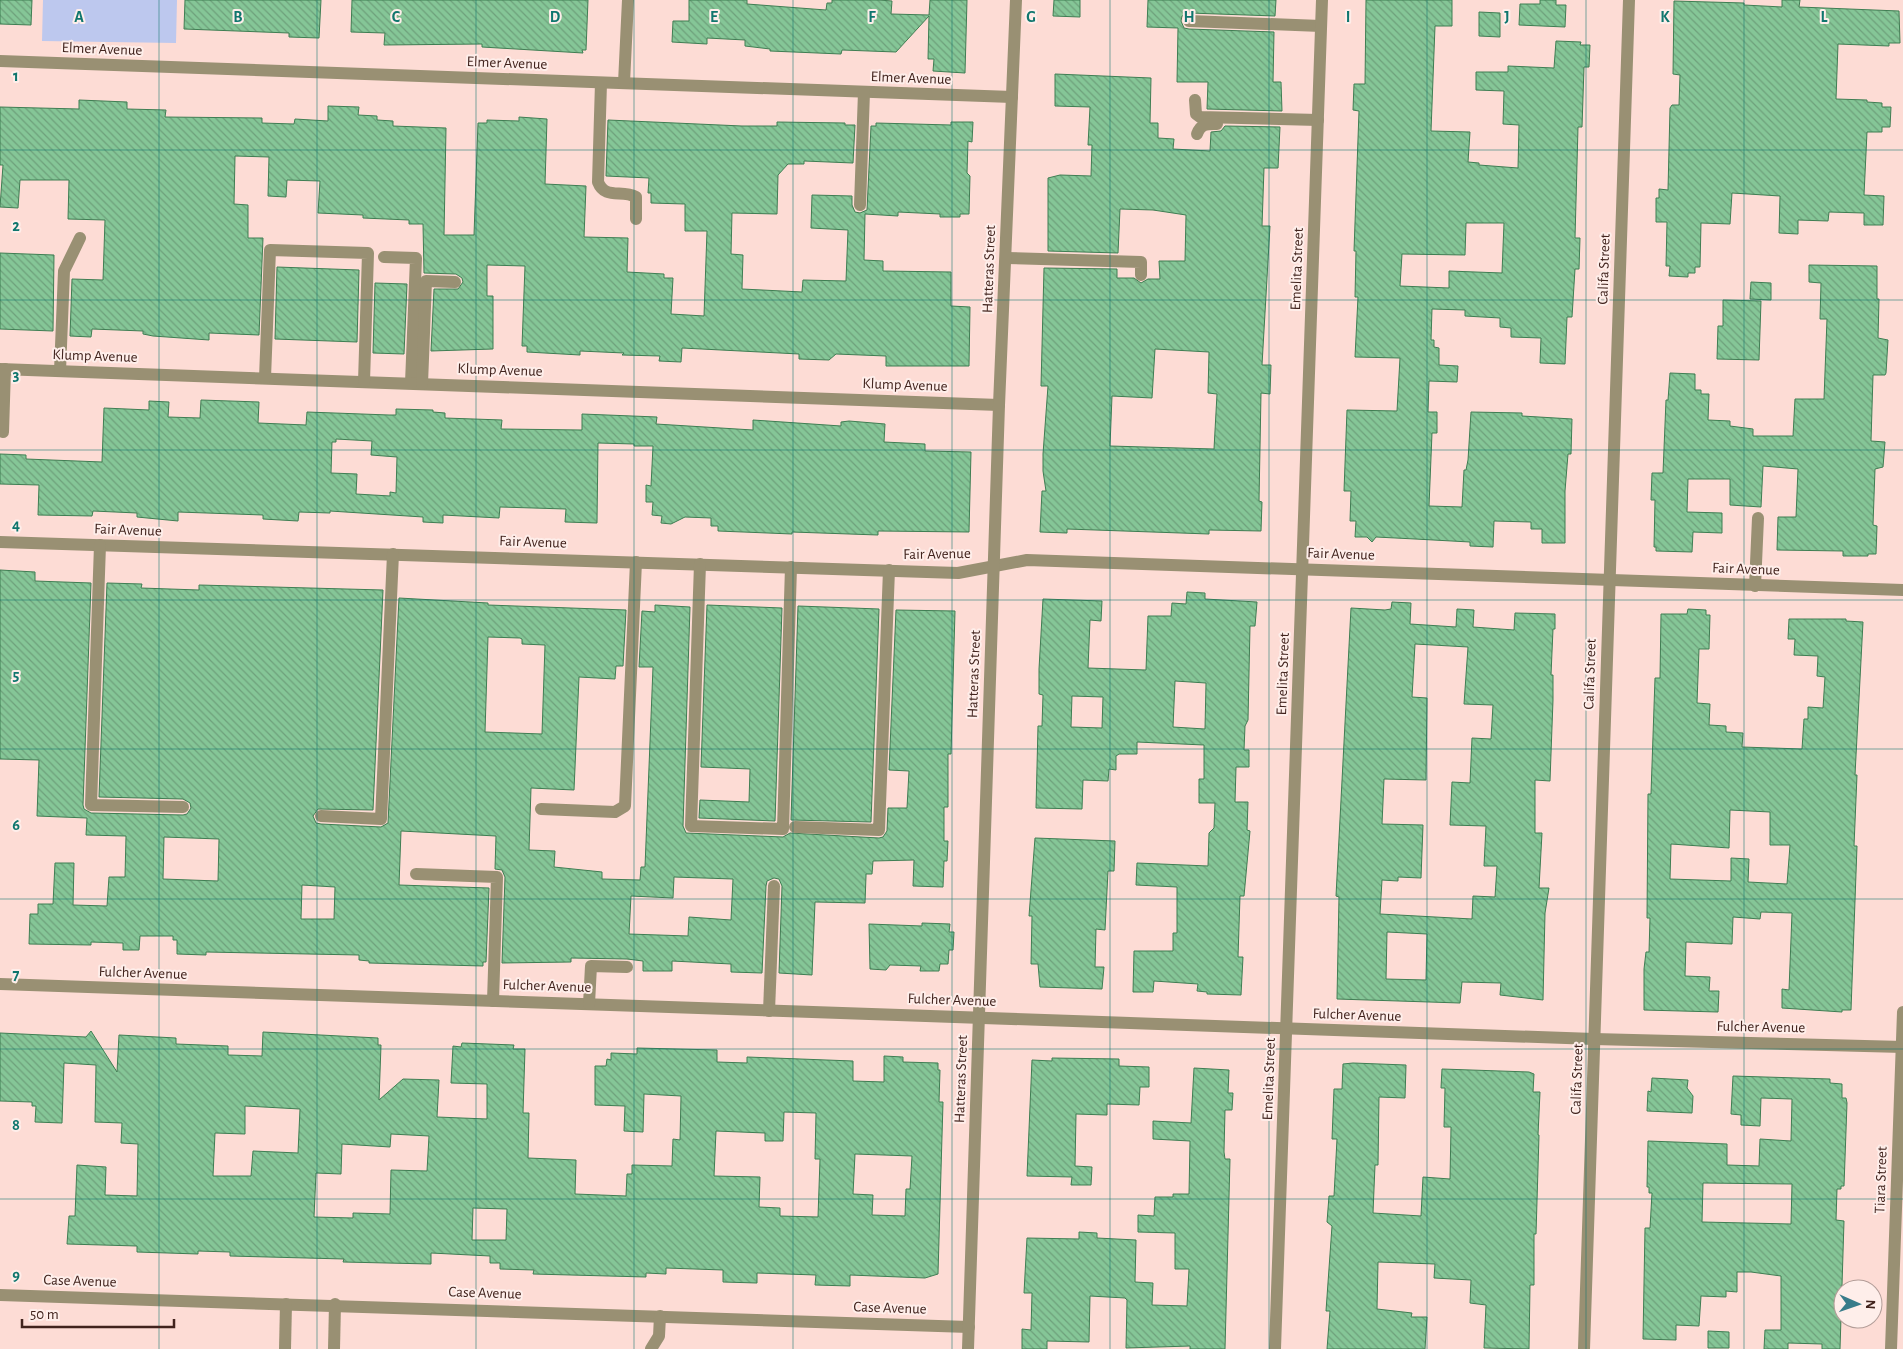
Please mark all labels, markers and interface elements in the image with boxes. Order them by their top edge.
text: A [74,9,84,25]
text: B [233,9,243,25]
text: C [392,9,401,25]
text: D [550,9,561,25]
text: E [710,9,718,25]
text: F [868,9,876,25]
text: G [1026,9,1036,25]
text: H [1183,9,1195,25]
text: I [1346,9,1350,25]
text: J [1504,9,1510,25]
text: K [1660,9,1670,25]
text: L [1821,9,1828,25]
street label: Elmer Avenue [61,40,143,58]
street label: Elmer Avenue [466,54,548,72]
text: 1 [13,68,19,84]
street label: Elmer Avenue [870,69,952,87]
text: 2 [12,218,20,234]
street label: Hatteras Street [980,224,998,313]
street label: Emelita Street [1288,227,1306,311]
street label: Califa Street [1595,233,1613,305]
street label: Klump Avenue [52,347,138,365]
street label: Klump Avenue [457,361,543,379]
text: 3 [13,367,20,383]
street label: Klump Avenue [862,376,948,394]
text: 4 [12,517,20,533]
street label: Fair Avenue [94,521,162,539]
street label: Fair Avenue [499,533,567,551]
street label: Fair Avenue [1307,545,1375,563]
street label: Fair Avenue [903,546,971,562]
street label: Fair Avenue [1712,560,1780,578]
street label: Hatteras Street [965,629,983,718]
street label: Emelita Street [1274,632,1292,716]
street label: Califa Street [1581,638,1599,710]
text: 5 [13,667,20,683]
text: 6 [12,817,20,833]
street label: Fulcher Avenue [98,964,188,982]
text: 7 [13,967,20,983]
street label: Fulcher Avenue [502,977,592,995]
street label: Fulcher Avenue [907,991,997,1009]
street label: Fulcher Avenue [1312,1006,1402,1024]
street label: Fulcher Avenue [1717,1019,1806,1035]
street label: Hatteras Street [952,1034,970,1123]
street label: Emelita Street [1260,1037,1278,1121]
street label: Califa Street [1568,1043,1586,1115]
text: 8 [12,1117,20,1133]
street label: Tiara Street [1872,1146,1890,1214]
text: 9 [12,1267,20,1283]
street label: Case Avenue [43,1272,117,1290]
north arrow [1833,1279,1883,1329]
street label: Case Avenue [448,1284,522,1302]
scale bar [22,1296,175,1328]
street label: Case Avenue [853,1299,927,1317]
text: N [1863,1299,1877,1310]
text: 50 m [30,1307,59,1322]

